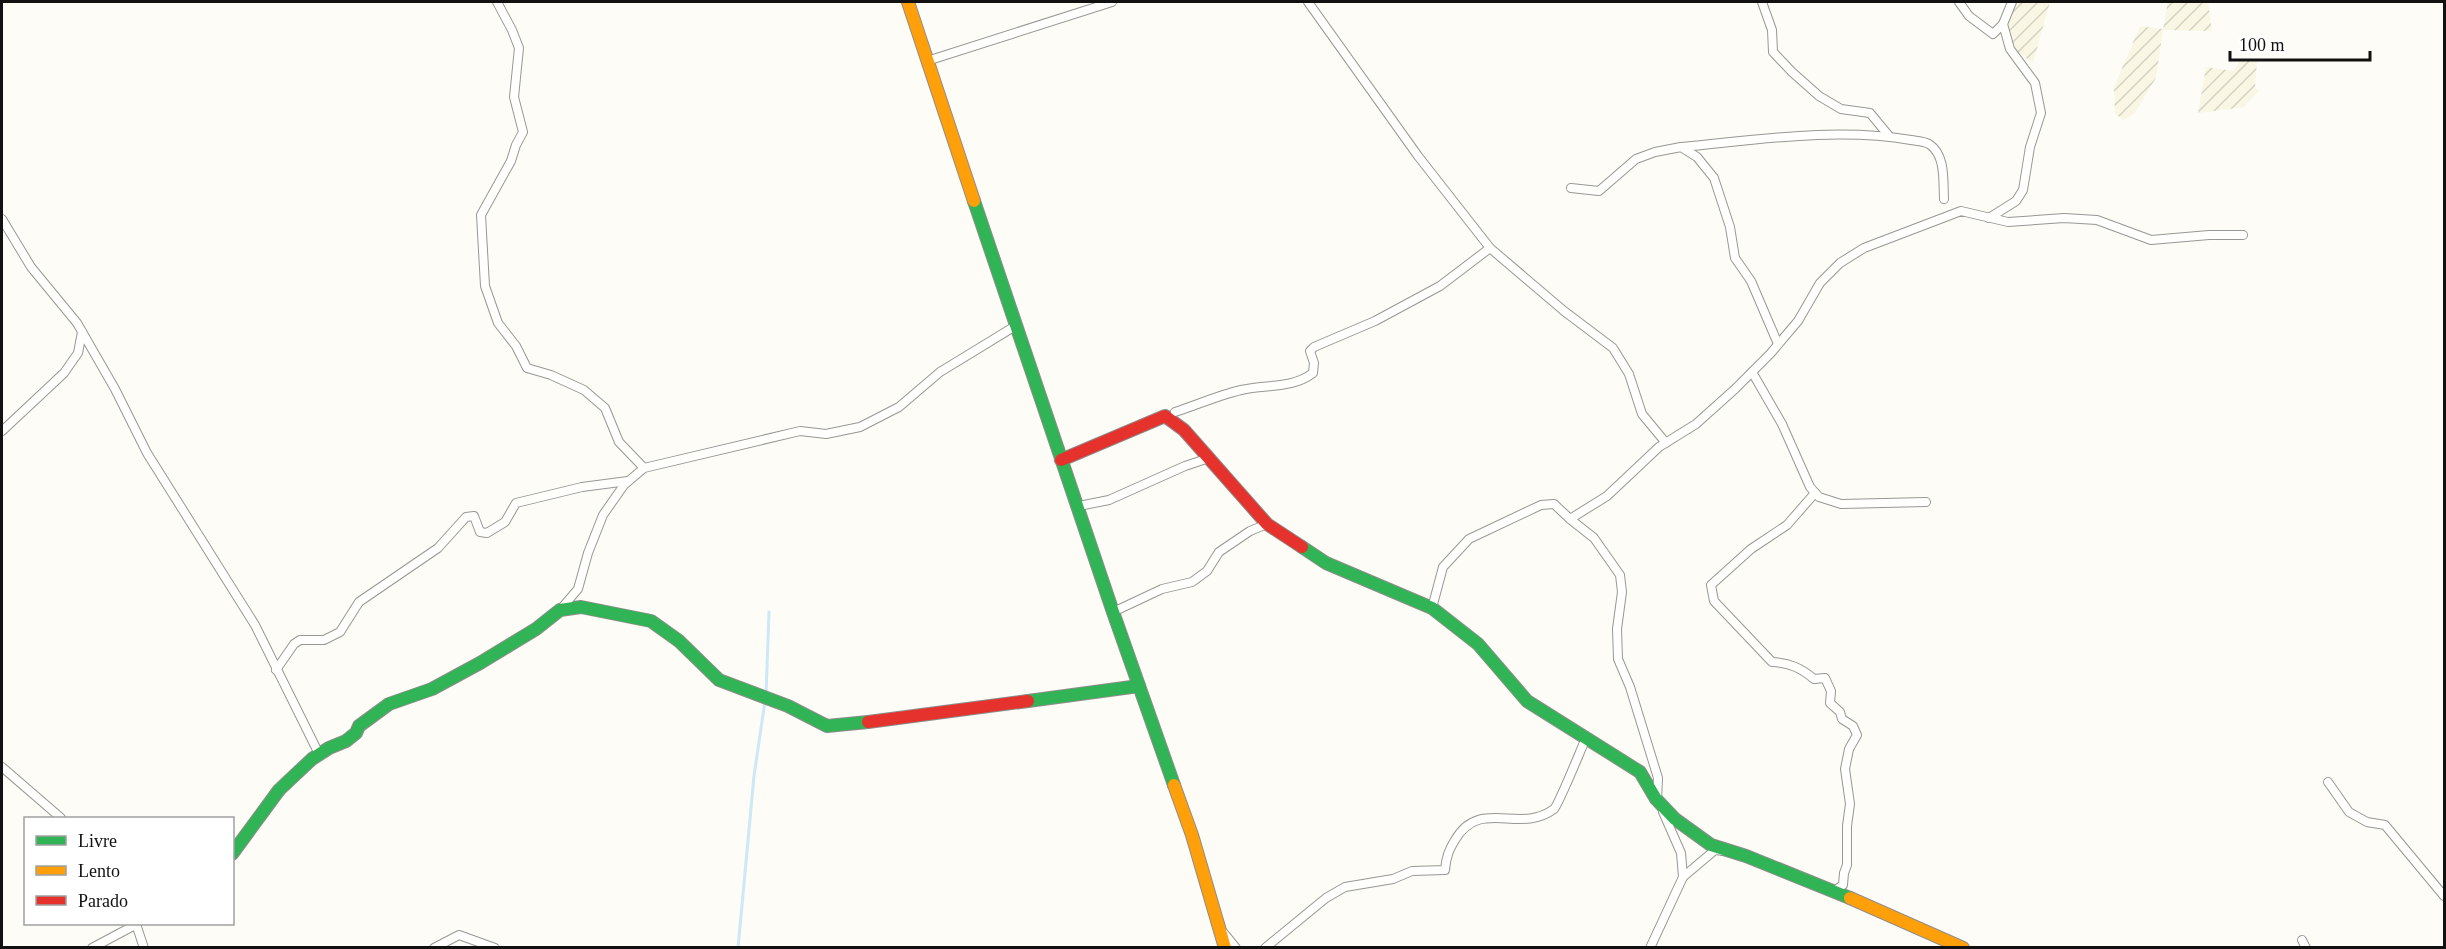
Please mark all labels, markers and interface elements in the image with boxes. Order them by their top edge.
scale bar [2230,24,2370,62]
text: 100 m [2239,35,2285,55]
legend [24,817,234,925]
text: Livre [78,831,117,851]
text: Lento [78,861,120,881]
text: Parado [78,891,128,911]

